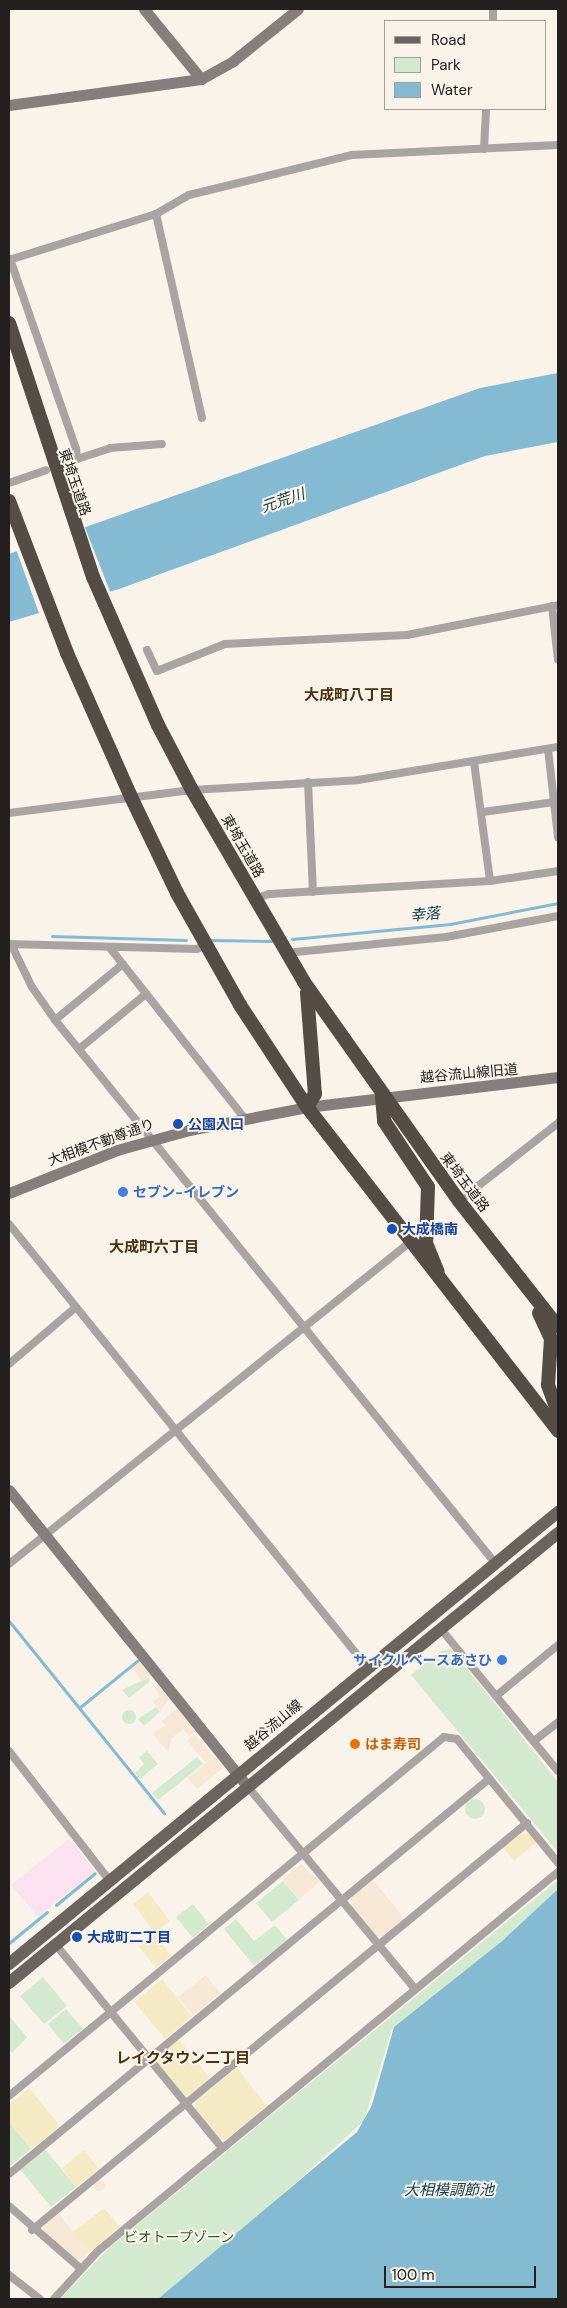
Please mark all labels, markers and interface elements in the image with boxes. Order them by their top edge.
legend [384,20,547,110]
text: Road [431,30,466,50]
text: Park [431,55,461,75]
text: Water [431,80,472,100]
street label: 東埼玉道路 [56,446,94,518]
water label: 元荒川 [259,485,307,517]
district label: 大成町八丁目 [304,687,394,705]
street label: 東埼玉道路 [218,811,268,881]
water label: 幸落 [409,905,441,925]
street label: 越谷流山線旧道 [419,1060,519,1086]
street label: 大相模不動尊通り [46,1115,156,1169]
place label: 公園入口 [188,1116,244,1132]
marker: 公園入口 [172,1118,184,1130]
street label: 東埼玉道路 [437,1149,493,1215]
place label: セブン-イレブン [133,1184,239,1200]
marker: セブン-イレブン [117,1186,129,1198]
place label: 大成橋南 [402,1221,458,1237]
marker: 大成橋南 [386,1223,398,1235]
district label: 大成町六丁目 [109,1239,199,1257]
place label: サイクルベースあさひ [352,1652,492,1668]
marker: サイクルベースあさひ [496,1654,508,1666]
street label: 越谷流山線 [241,1696,305,1754]
place label: はま寿司 [365,1736,421,1752]
marker: はま寿司 [349,1738,361,1750]
place label: 大成町二丁目 [87,1929,171,1945]
marker: 大成町二丁目 [71,1931,83,1943]
district label: レイクタウン二丁目 [116,2050,250,2068]
water label: 大相模調節池 [404,2182,494,2200]
park label: ビオトープゾーン [123,2229,235,2245]
scale bar [387,2256,540,2288]
text: 100 m [392,2265,435,2285]

